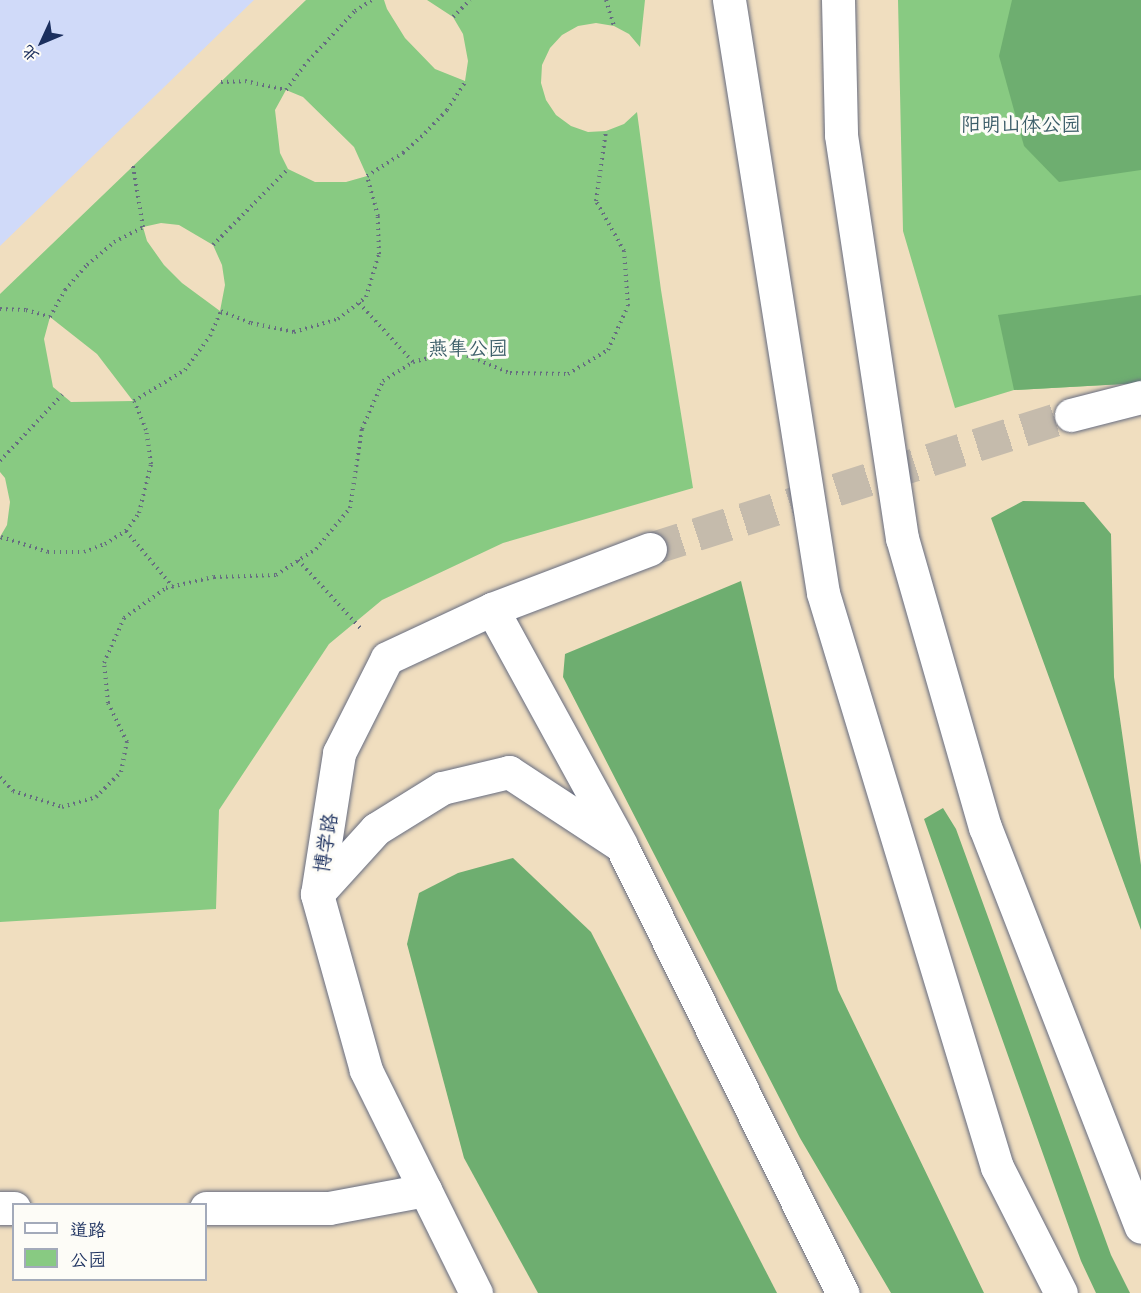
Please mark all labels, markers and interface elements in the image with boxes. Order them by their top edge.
north arrow [12,12,72,72]
text: 北 [15,40,43,69]
park label: 阳明山体公园 [961,111,1081,135]
park label: 燕隼公园 [428,335,508,359]
street label: 博学路 [308,811,342,875]
legend [12,1203,207,1281]
text: 道路 [70,1215,106,1242]
text: 公园 [70,1245,106,1272]

